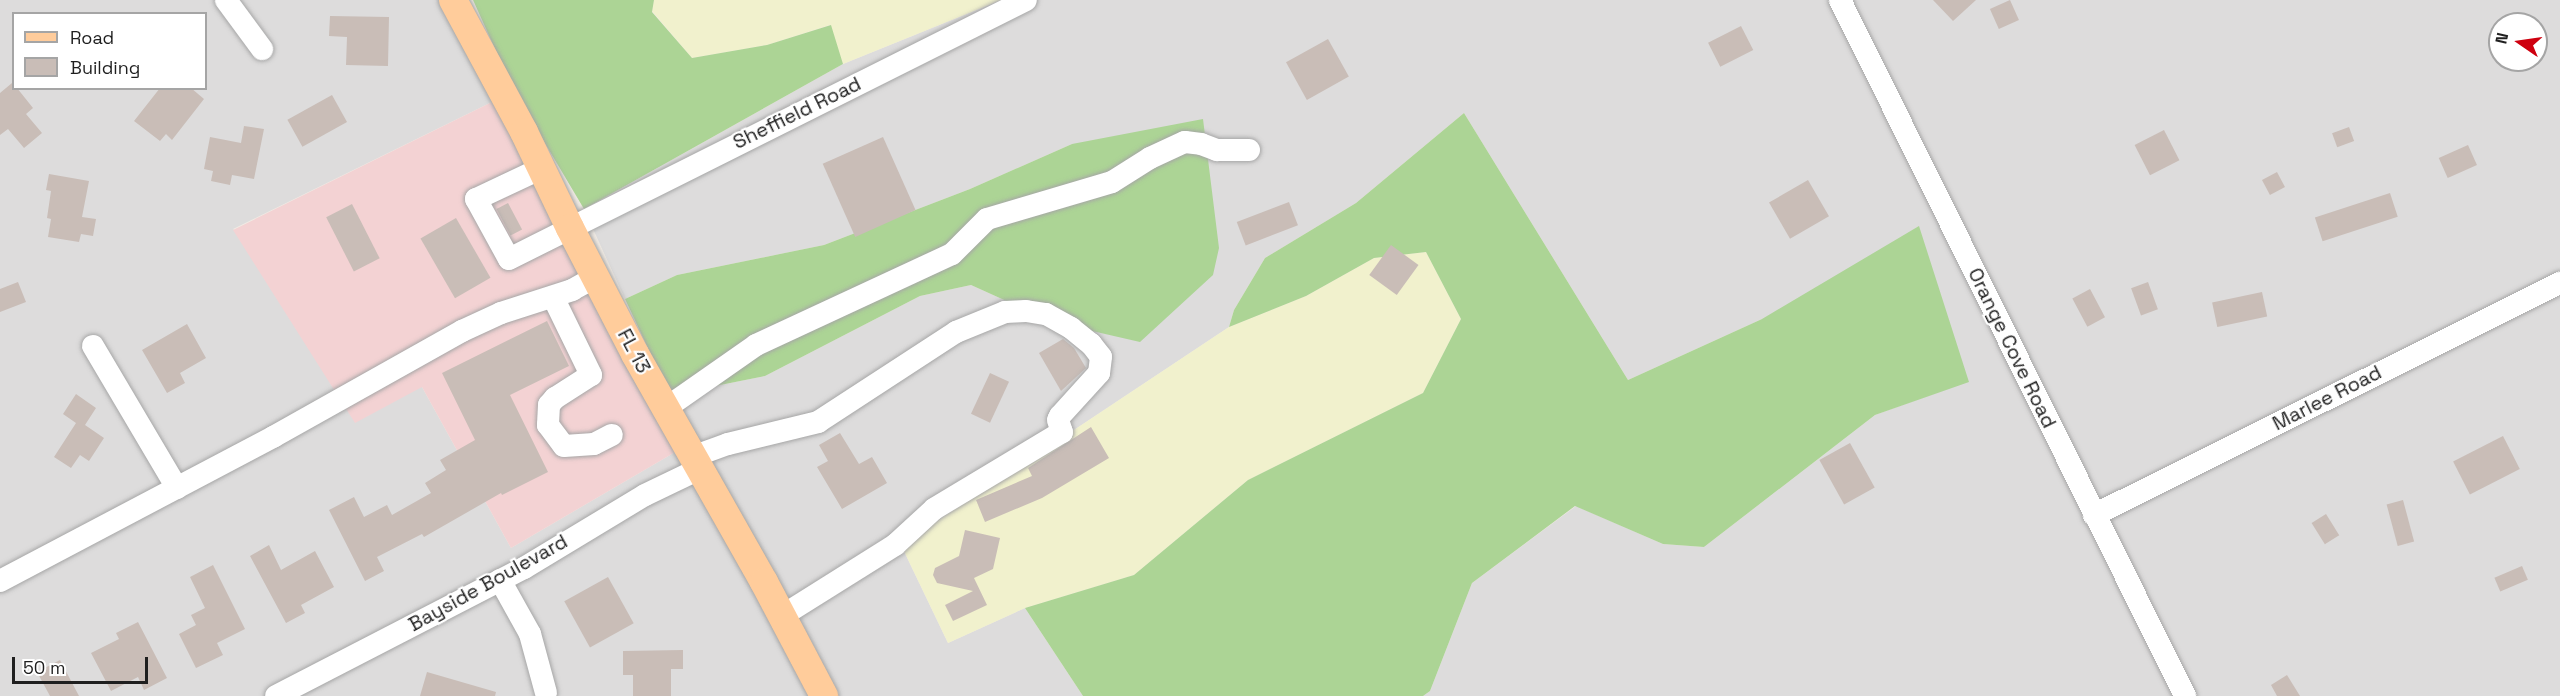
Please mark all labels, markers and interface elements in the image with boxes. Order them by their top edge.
legend [12,12,207,90]
north arrow [2488,12,2548,72]
text: Road [70,26,114,49]
text: N [2490,31,2513,46]
text: Building [70,56,140,79]
street label: Sheffield Road [729,72,865,154]
street label: Orange Cove Road [1963,264,2061,432]
street label: FL 13 [612,324,656,378]
street label: Marlee Road [2268,360,2386,436]
street label: Bayside Boulevard [404,529,572,637]
scale bar [15,645,152,683]
text: 50 m [23,656,65,679]

